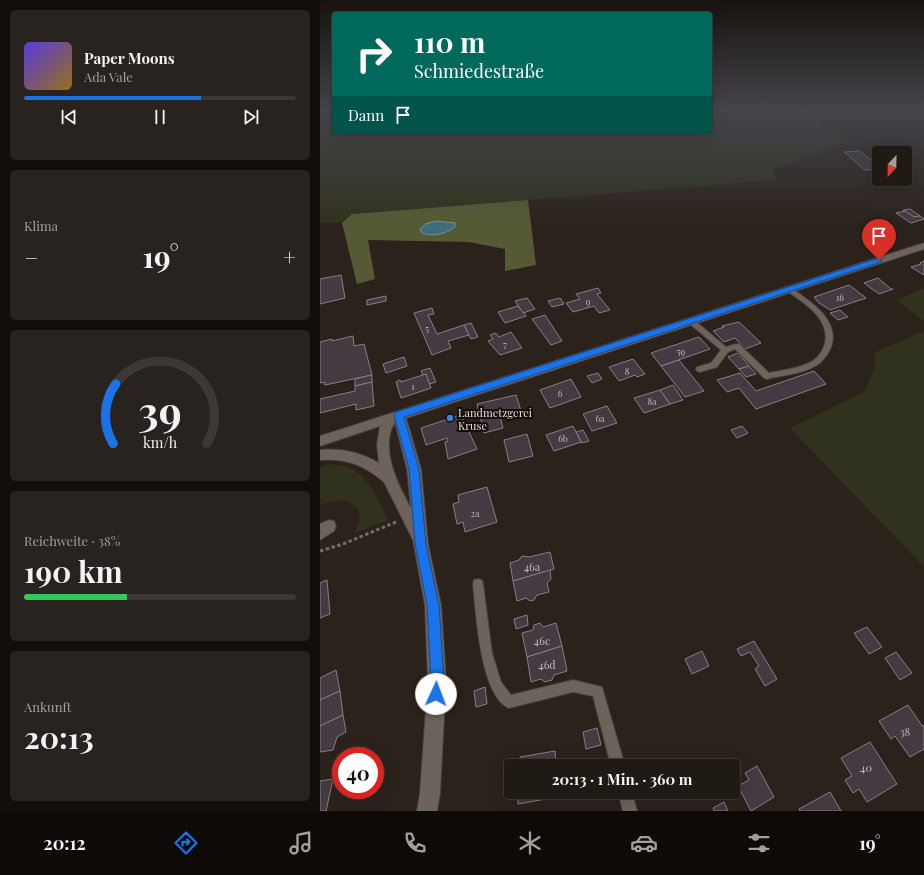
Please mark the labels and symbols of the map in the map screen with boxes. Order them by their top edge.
north arrow [872,146,912,186]
pin [862,219,896,260]
house number: 16 [836,291,844,303]
house number: 9 [586,295,591,307]
house number: 5 [425,322,429,334]
house number: 7 [503,338,507,350]
house number: 59 [677,345,686,357]
house number: 8 [625,365,630,377]
house number: 1 [411,380,415,392]
house number: 6 [558,387,563,399]
house number: 8a [647,395,657,407]
place label: Landmetzgerei Kruse [458,405,532,433]
house number: 6a [595,412,605,424]
marker: Landmetzgerei Kruse [445,413,455,423]
house number: 6b [558,432,568,444]
house number: 2a [471,507,480,519]
house number: 46a [524,559,541,574]
house number: 46c [534,633,550,648]
house number: 46d [538,657,556,672]
position arrow [415,673,457,715]
house number: 38 [900,724,911,739]
speed limit sign: 40 [332,747,384,799]
house number: 40 [860,760,872,775]

